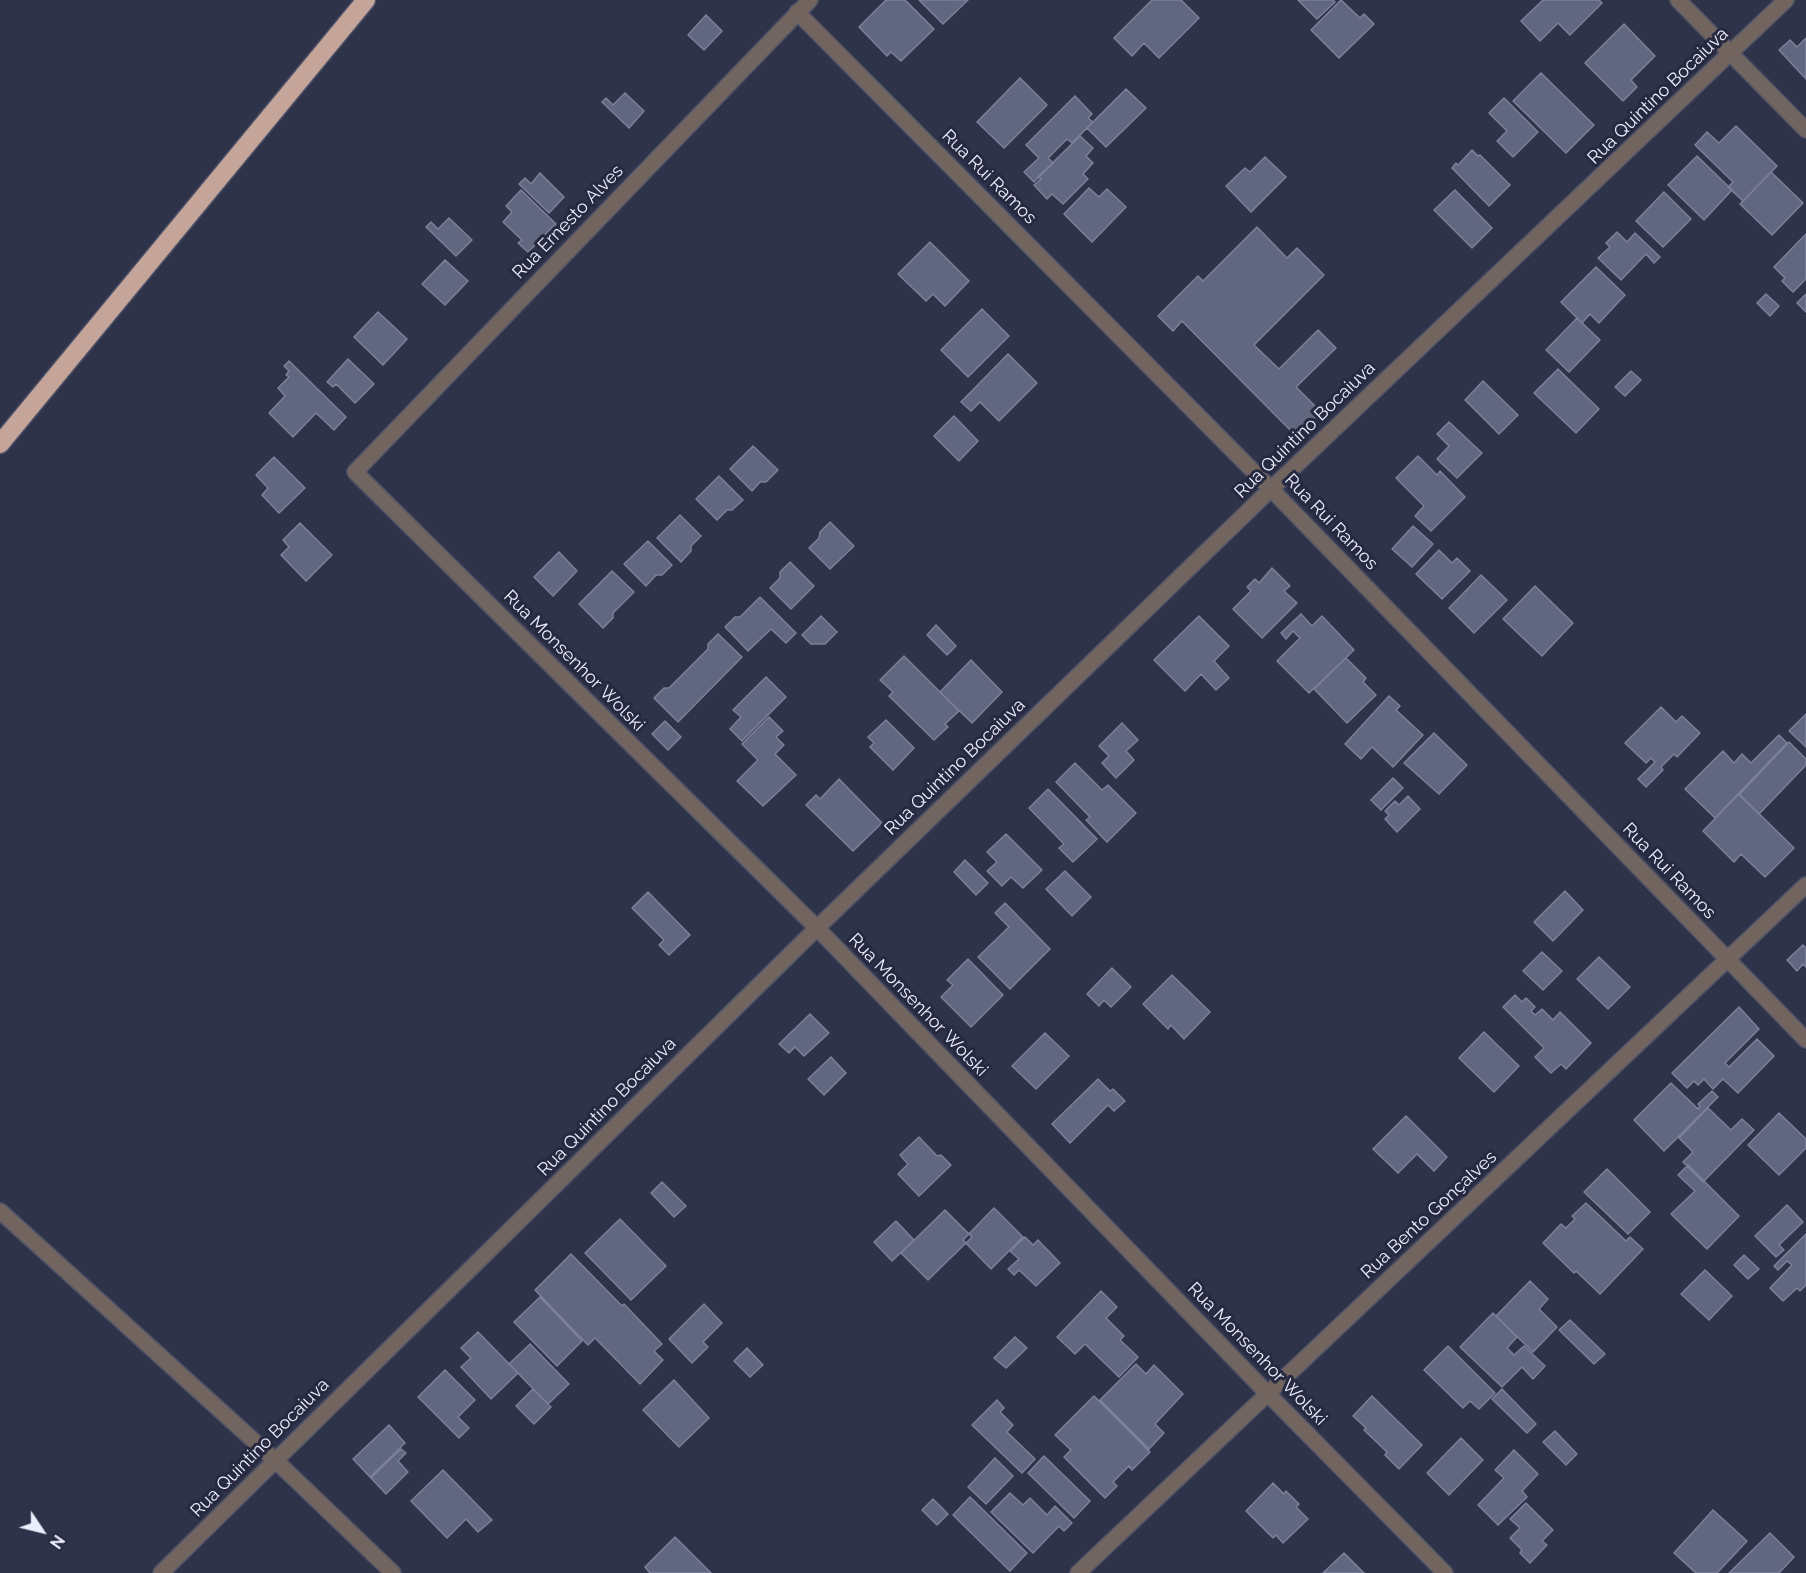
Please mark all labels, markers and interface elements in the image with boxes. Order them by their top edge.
street label: Rua Quintino Bocaiuva [1583,23,1733,169]
street label: Rua Rui Ramos [937,125,1041,229]
street label: Rua Ernesto Alves [508,161,628,283]
street label: Rua Quintino Bocaiuva [1230,357,1380,503]
street label: Rua Rui Ramos [1280,470,1382,574]
street label: Rua Monsenhor Wolski [499,586,649,736]
street label: Rua Quintino Bocaiuva [880,694,1030,840]
street label: Rua Rui Ramos [1618,819,1720,923]
street label: Rua Monsenhor Wolski [844,929,992,1081]
street label: Rua Quintino Bocaiuva [533,1033,681,1181]
street label: Rua Bento Gonçalves [1357,1146,1501,1284]
street label: Rua Monsenhor Wolski [1183,1278,1331,1430]
street label: Rua Quintino Bocaiuva [186,1374,334,1522]
north arrow [12,1501,72,1561]
text: N [46,1531,68,1552]

